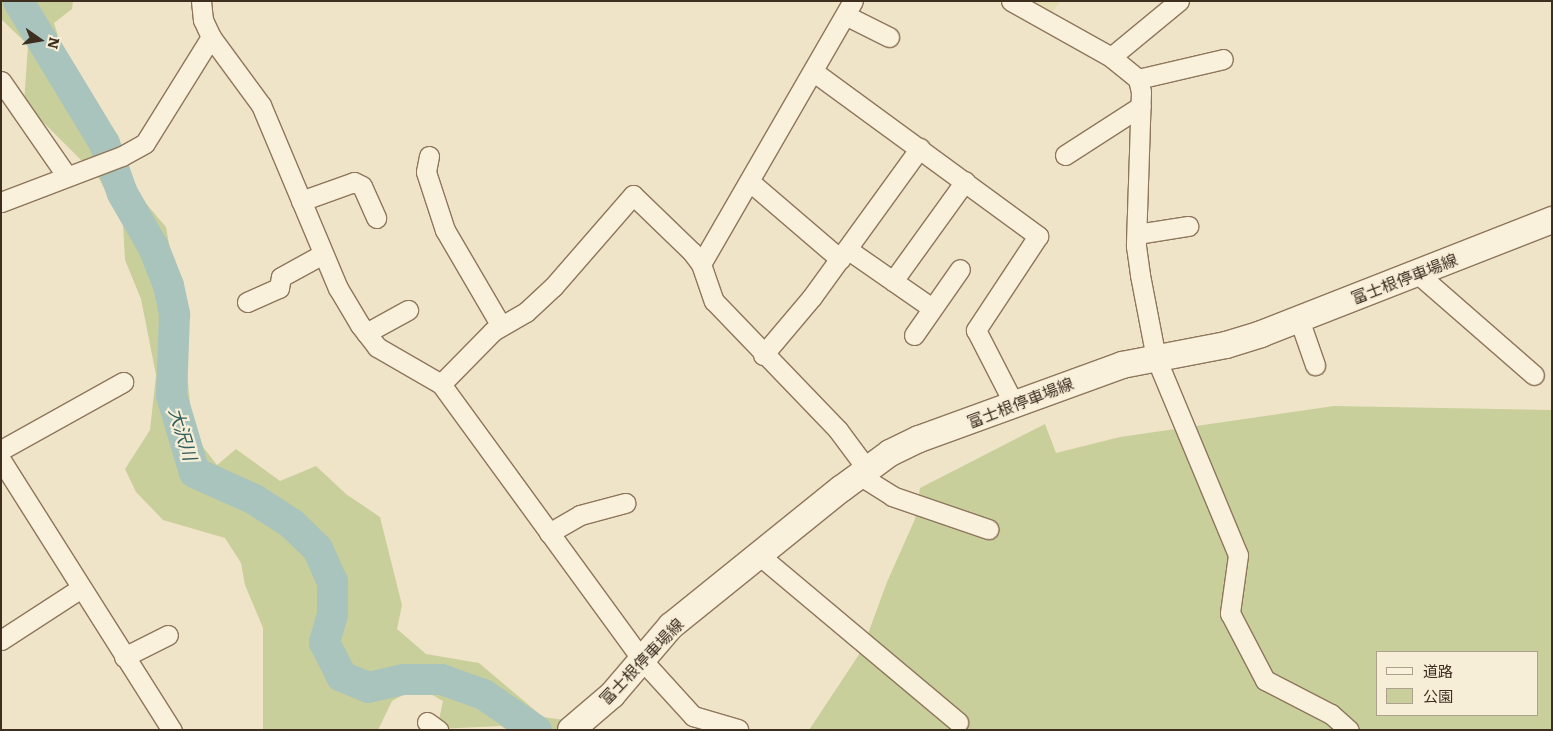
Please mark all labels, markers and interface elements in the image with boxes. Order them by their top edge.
north arrow [15,15,65,65]
text: N [44,35,66,51]
street label: 富士根停車場線 [1348,249,1460,307]
street label: 富士根停車場線 [964,373,1076,431]
water label: 大沢川 [165,405,201,463]
street label: 富士根停車場線 [595,614,687,708]
legend [1376,651,1538,716]
text: 道路 [1423,659,1453,682]
text: 公園 [1423,684,1453,707]

